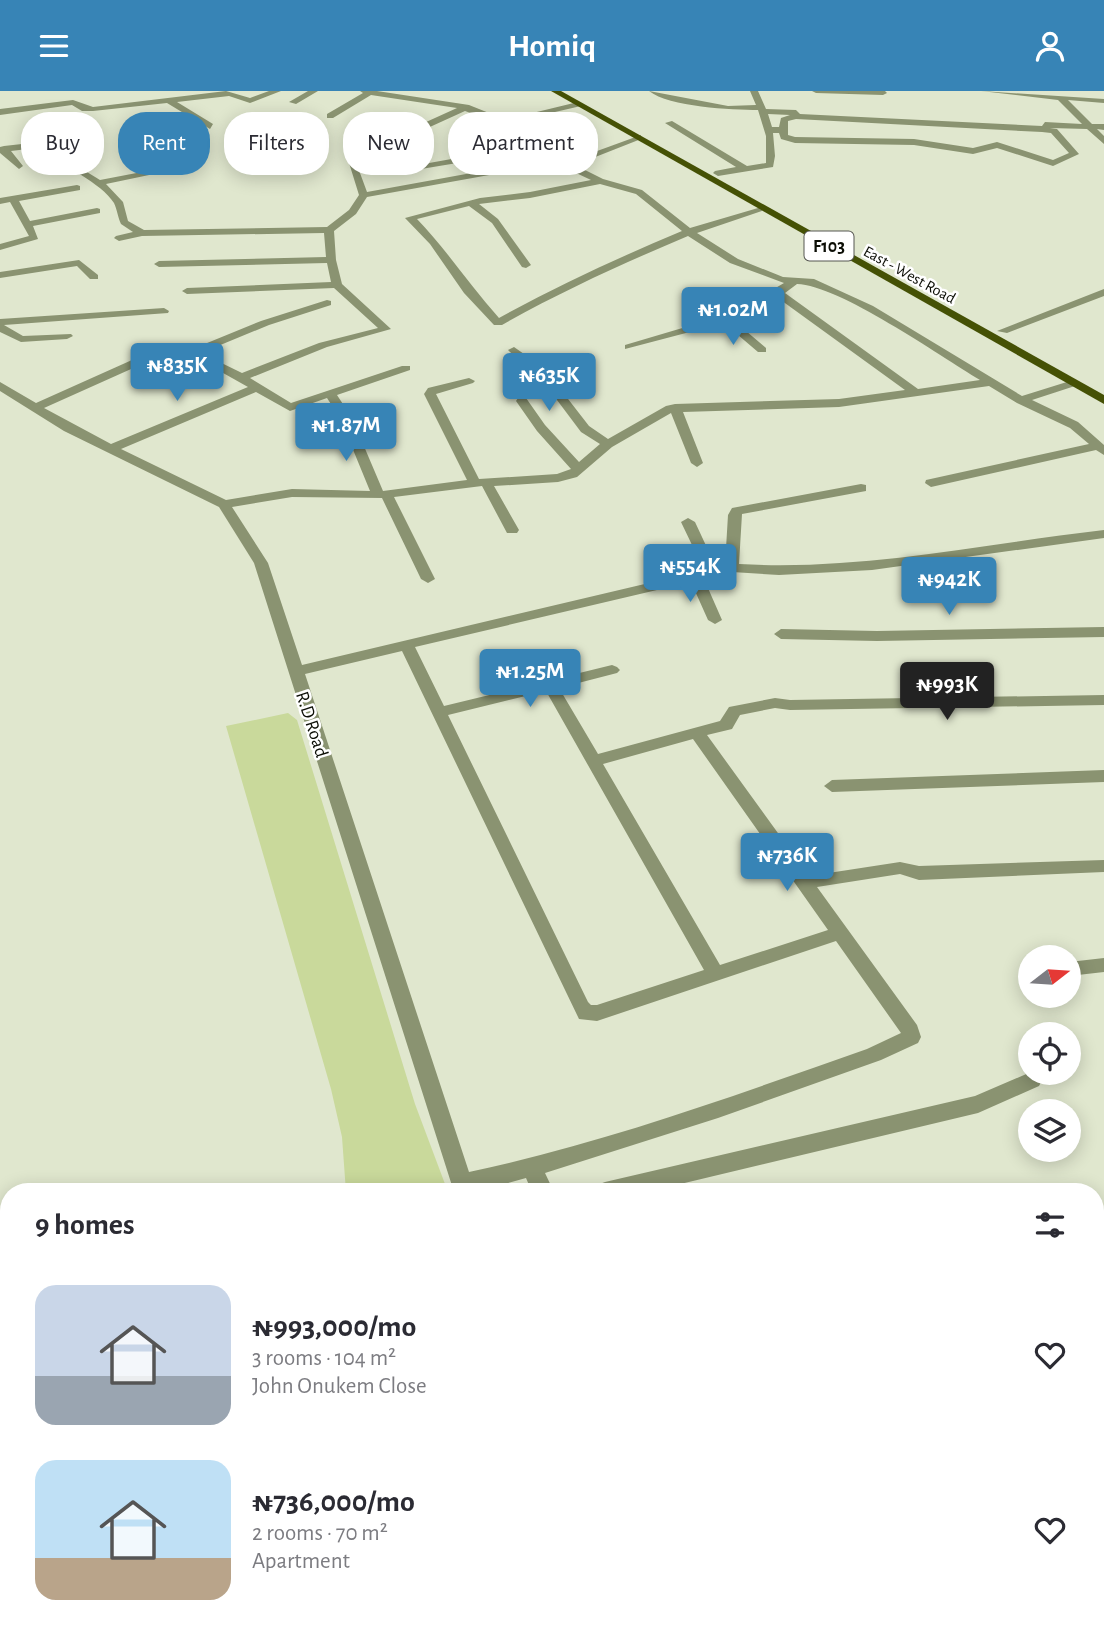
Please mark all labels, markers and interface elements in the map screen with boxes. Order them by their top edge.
icon: menu [35,27,73,65]
icon: person [1031,27,1069,65]
text: Homiq [508,30,596,62]
chip: Buy [21,112,104,175]
chip: Rent [118,112,210,175]
chip: Filters [224,112,329,175]
chip: New [343,112,434,175]
chip: Apartment [448,112,598,175]
road number: F103 [804,231,854,261]
street label: East - West Road [861,243,958,307]
pin: ₦1.02M [676,287,790,347]
text: ₦1.02M [698,298,768,321]
pin: ₦835K [128,343,226,403]
pin: ₦635K [500,353,598,413]
text: ₦835K [147,354,207,377]
text: ₦635K [519,364,579,387]
pin: ₦1.87M [289,403,403,463]
text: ₦1.87M [311,414,381,437]
pin: ₦554K [641,545,739,604]
text: ₦554K [659,555,721,578]
pin: ₦942K [900,557,998,617]
text: ₦942K [917,568,981,591]
pin: ₦1.25M [473,649,587,709]
text: ₦1.25M [496,660,564,683]
pin: ₦993K [898,663,996,722]
text: ₦993K [916,673,978,696]
street label: R.D Road [292,689,331,760]
pin: ₦736K [738,833,836,893]
text: ₦736K [757,844,817,867]
north arrow [1018,945,1082,1008]
map controls [1018,945,1081,1162]
button: locate [1018,1022,1081,1085]
button: layers [1018,1099,1081,1162]
icon: filters [1031,1206,1069,1244]
text: 9 homes [35,1210,135,1240]
text: ₦993,000/mo [252,1312,416,1342]
icon: home [91,1313,175,1397]
icon: heart [1031,1336,1069,1374]
text: 3 rooms · 104 m² [252,1347,396,1370]
text: John Onukem Close [252,1375,427,1398]
text: ₦736,000/mo [252,1487,415,1517]
icon: home [91,1488,175,1572]
icon: heart [1031,1511,1069,1549]
text: 2 rooms · 70 m² [252,1522,388,1545]
text: Apartment [252,1550,350,1573]

